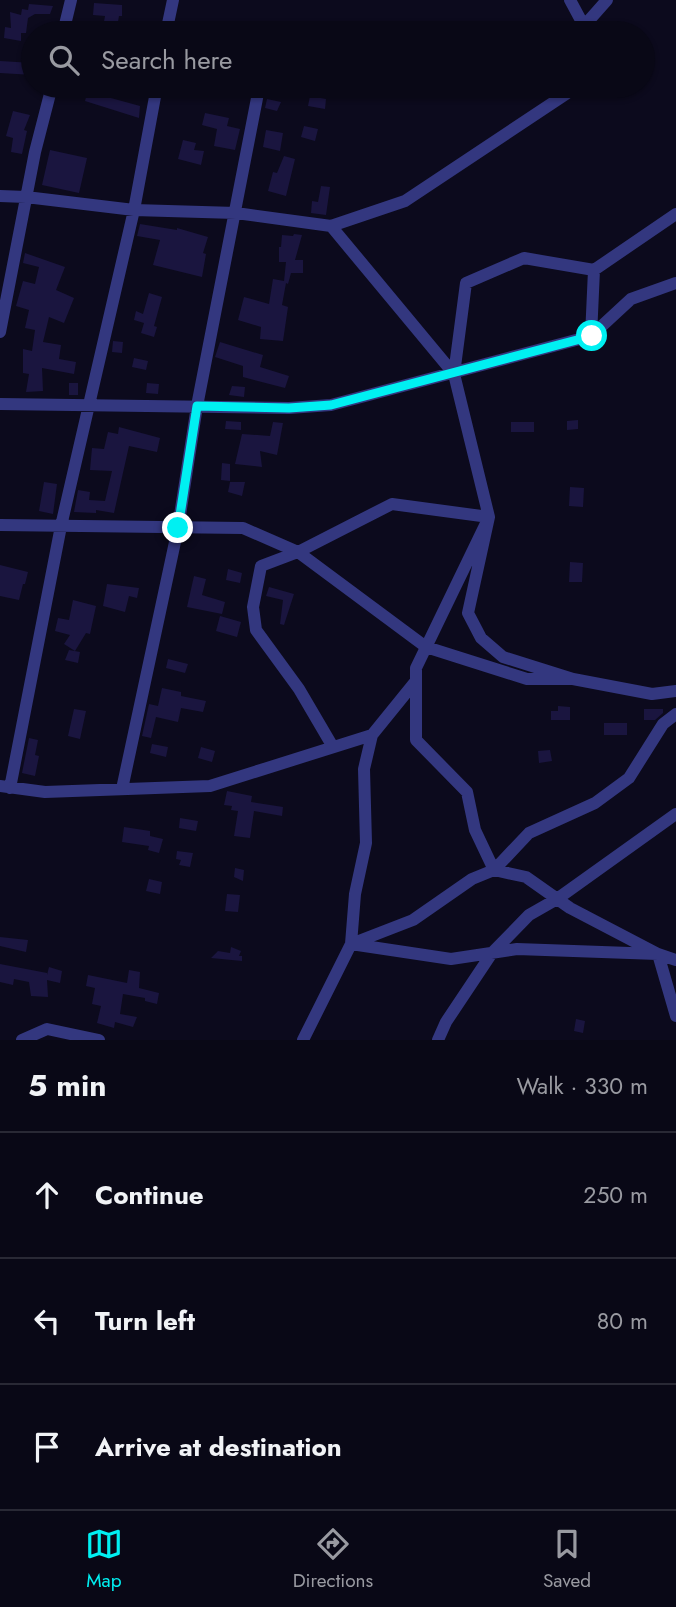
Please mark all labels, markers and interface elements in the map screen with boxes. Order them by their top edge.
search box [21,21,655,98]
icon: search [45,41,83,79]
text: Search here [101,41,233,79]
route start [576,320,607,351]
route end [162,512,193,543]
text: 5 min [28,1064,106,1107]
text: Walk · 330 m [517,1069,648,1103]
icon: ahead [28,1176,66,1214]
text: Continue [95,1176,204,1214]
text: 250 m [583,1178,648,1212]
icon: left [28,1302,66,1340]
text: Turn left [95,1302,195,1340]
text: 80 m [597,1304,648,1338]
icon: arrive [28,1428,66,1466]
text: Arrive at destination [95,1428,342,1466]
tab: Map [85,1525,123,1594]
tab: Directions [293,1525,373,1594]
tab: Saved [543,1525,591,1594]

